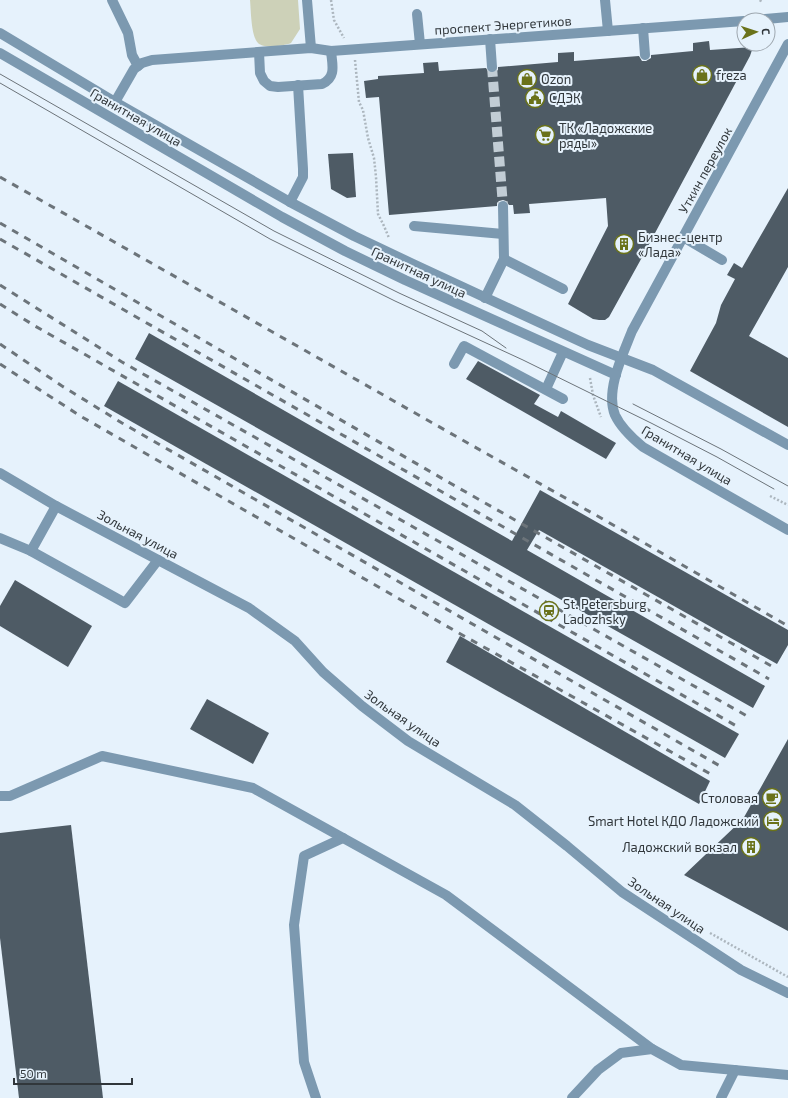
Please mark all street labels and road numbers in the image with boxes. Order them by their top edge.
street label: проспект Энергетиков [434,12,572,38]
street label: Гранитная улица [88,84,184,150]
street label: Уткин переулок [675,124,735,216]
street label: Гранитная улица [369,243,469,301]
street label: Гранитная улица [639,422,735,488]
street label: Зольная улица [95,506,181,562]
street label: Зольная улица [362,686,444,750]
street label: Зольная улица [625,873,709,937]

